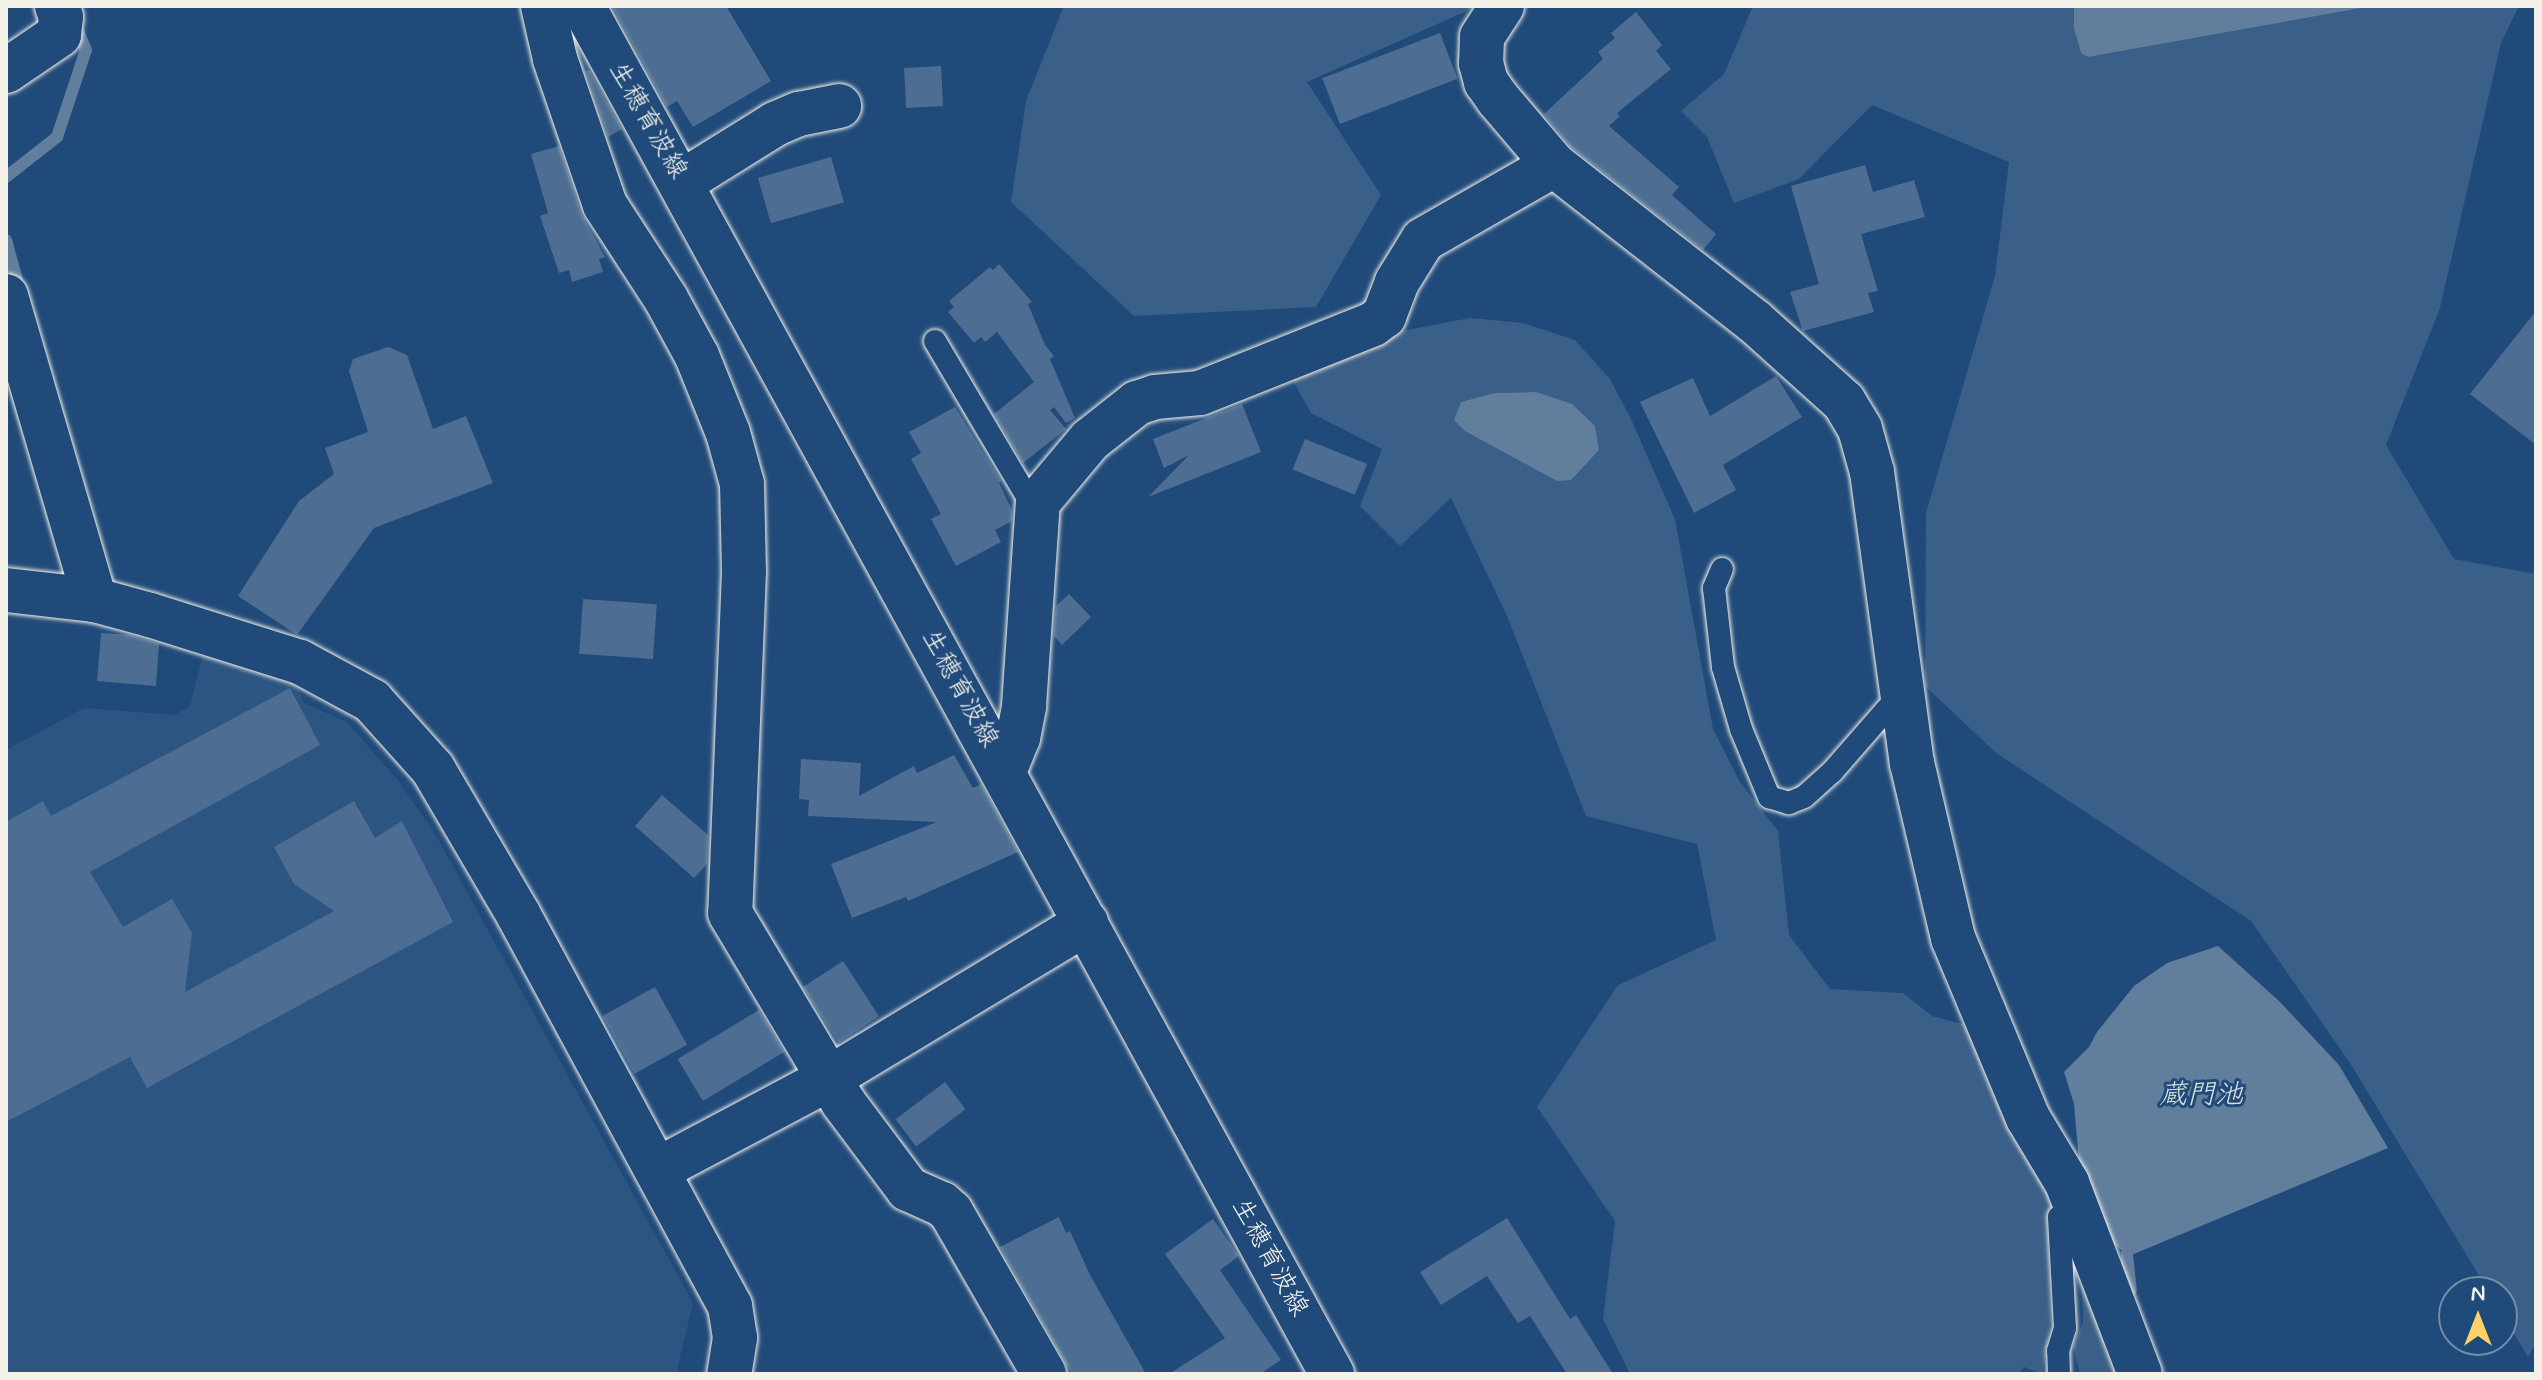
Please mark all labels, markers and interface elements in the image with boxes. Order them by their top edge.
street label: 生穂育波線 [601,57,693,185]
street label: 生穂育波線 [914,625,1004,753]
water label: 蔵門池 [2159,1079,2243,1113]
street label: 生穂育波線 [1224,1194,1314,1322]
north arrow [2438,1276,2518,1356]
text: N [2471,1280,2485,1308]

